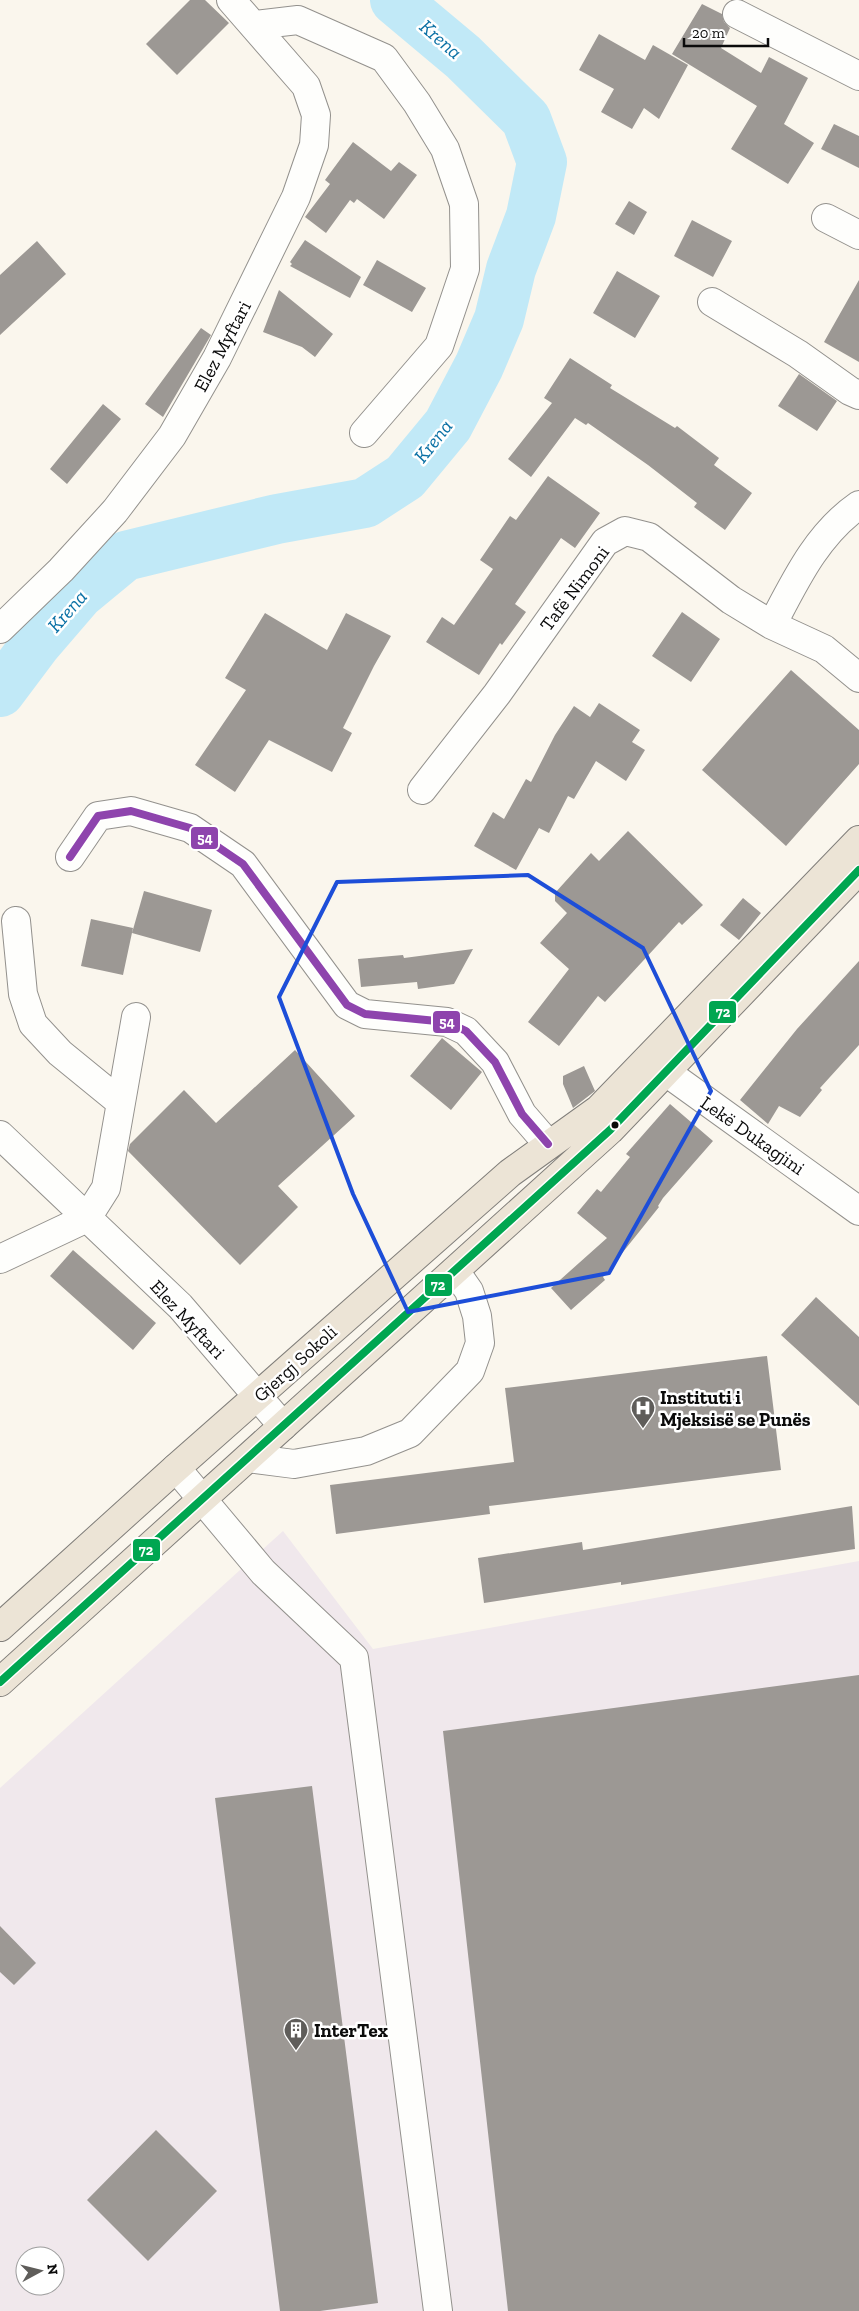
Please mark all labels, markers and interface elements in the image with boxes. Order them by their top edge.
water label: Krena [415,14,467,64]
scale bar [684,15,768,47]
text: 20 m [692,24,725,42]
street label: Elez Myftari [189,297,256,396]
water label: Krena [409,415,457,467]
street label: Tafë Nimoni [535,541,614,636]
water label: Krena [42,585,92,637]
line badge: 54 [190,826,219,850]
text: 54 [197,830,213,847]
line badge: 72 [708,1000,737,1024]
text: 72 [716,1004,731,1021]
line badge: 54 [432,1010,461,1034]
text: 54 [439,1014,455,1031]
street label: Lekë Dukagjini [696,1091,809,1180]
unlabelled marker [610,1120,620,1130]
line badge: 72 [424,1273,453,1297]
street label: Elez Myftari [145,1275,230,1364]
text: 72 [431,1277,446,1294]
street label: Gjergj Sokoli [249,1320,342,1407]
place label: Instituti i Mjeksisë se Punës [660,1386,811,1431]
hospital icon: Instituti i Mjeksisë se Punës [630,1395,656,1429]
line badge: 72 [132,1538,161,1562]
text: 72 [139,1542,154,1559]
building icon: InterTex [283,2017,309,2051]
place label: InterTex [314,2019,388,2042]
north arrow [15,2246,65,2296]
text: N [43,2263,62,2276]

